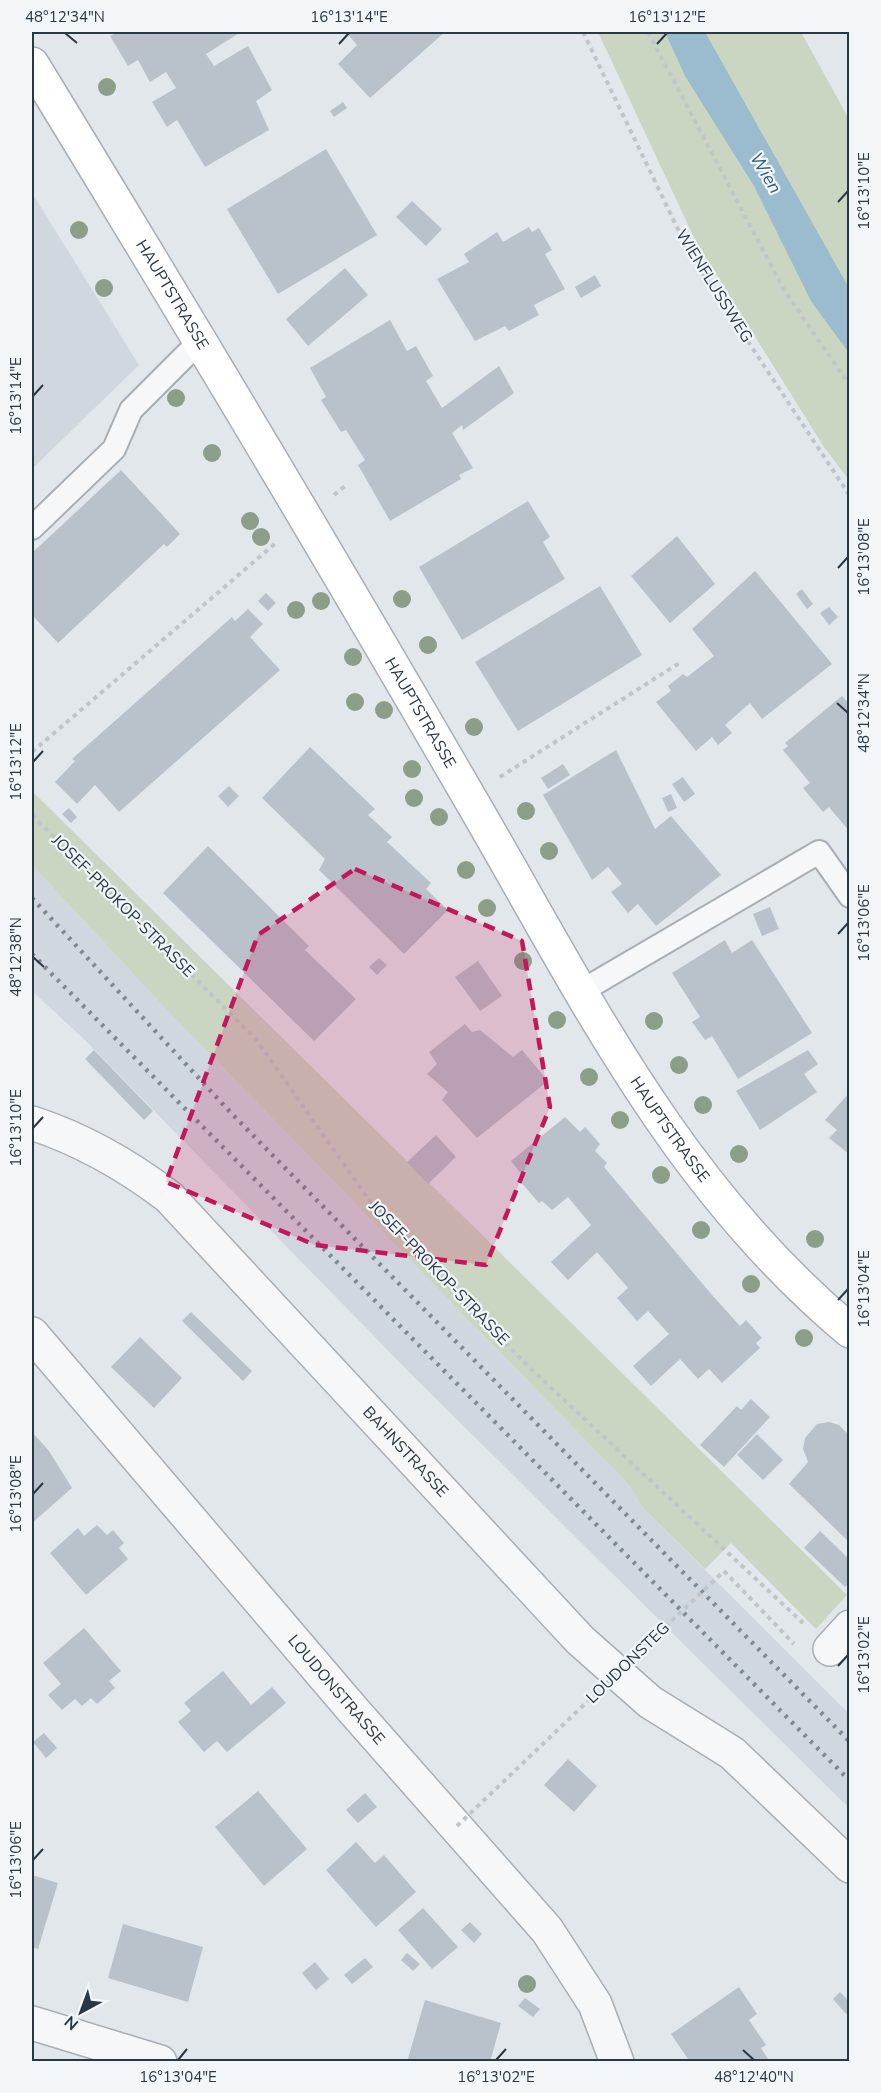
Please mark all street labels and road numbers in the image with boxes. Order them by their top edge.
street label: WIENFLUSSWEG [670,225,758,347]
street label: HAUPTSTRASSE [130,236,214,354]
street label: HAUPTSTRASSE [379,653,461,772]
street label: JOSEF-PROKOP-STRASSE [46,829,199,982]
street label: HAUPTSTRASSE [625,1072,715,1187]
street label: JOSEF-PROKOP-STRASSE [363,1195,514,1350]
street label: BAHNSTRASSE [358,1402,453,1502]
street label: LOUDONSTEG [581,1618,675,1708]
street label: LOUDONSTRASSE [283,1630,390,1749]

